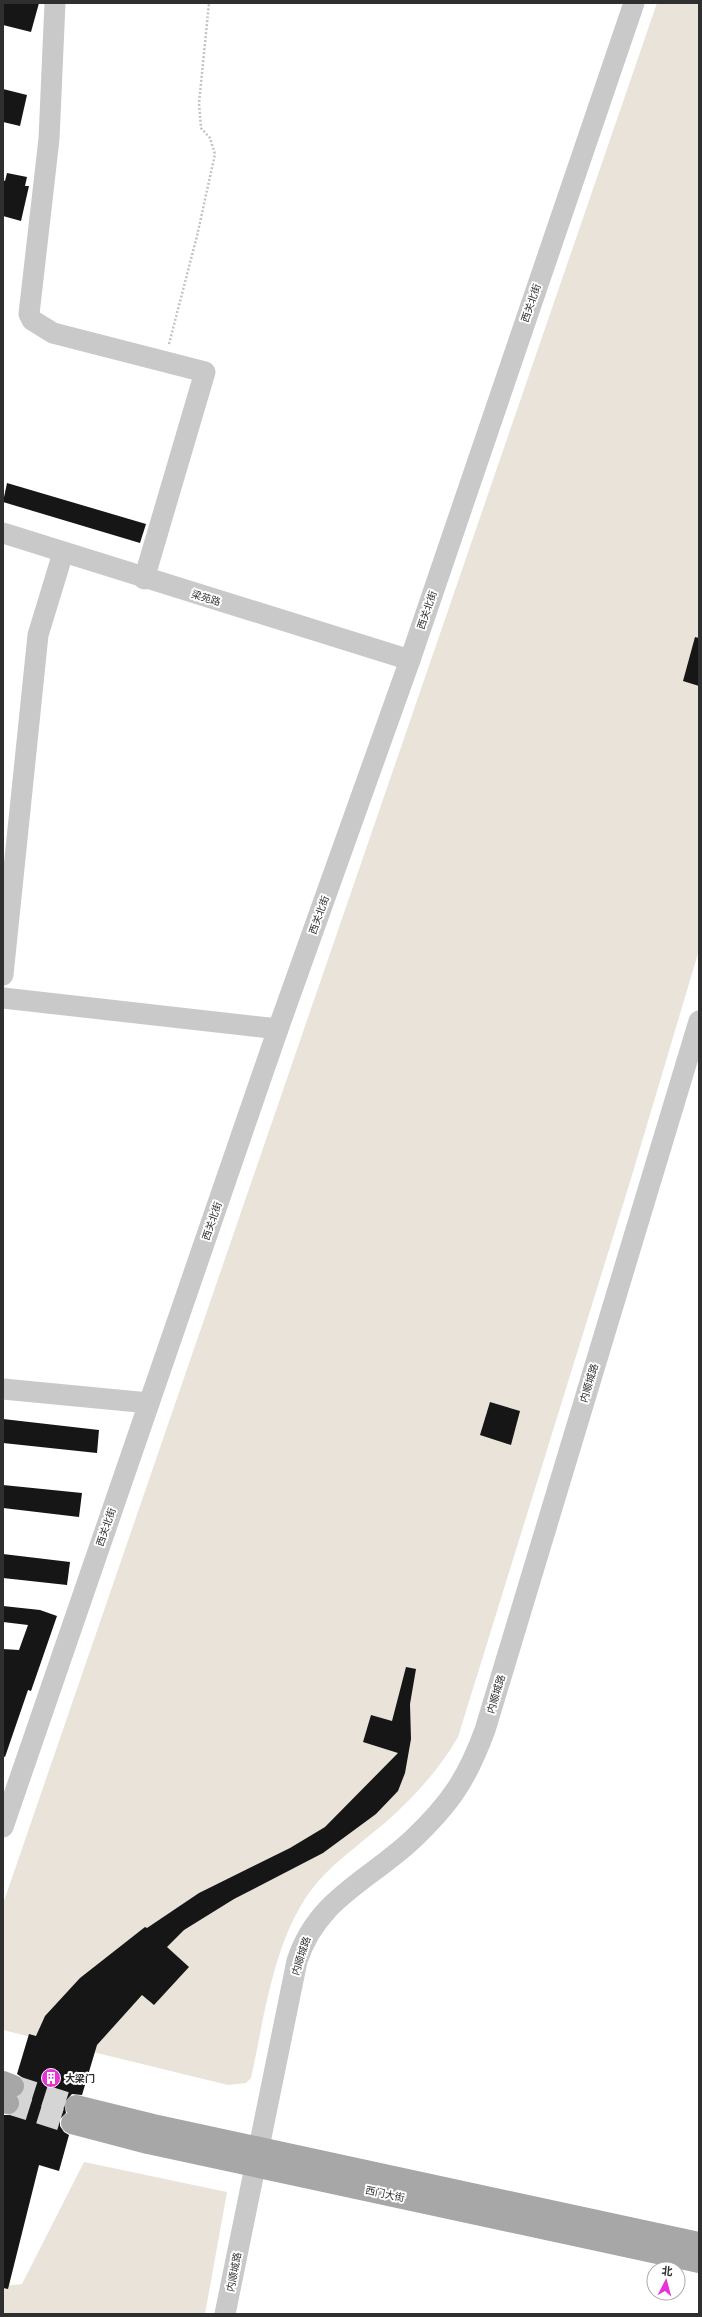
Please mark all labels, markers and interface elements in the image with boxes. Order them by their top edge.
street label: 西关北街 [518,282,544,324]
street label: 梁苑路 [190,587,222,609]
street label: 西关北街 [414,589,440,631]
street label: 西关北街 [306,894,332,936]
street label: 西关北街 [199,1200,225,1242]
street label: 内顺城路 [577,1362,601,1404]
street label: 西关北街 [93,1506,119,1548]
street label: 内顺城路 [484,1673,508,1715]
street label: 内顺城路 [289,1935,313,1977]
building icon: 大梁门 [40,2067,62,2089]
place label: 大梁门 [65,2072,95,2085]
street label: 西门大街 [364,2183,406,2205]
street label: 内顺城路 [224,2251,244,2293]
north arrow [646,2261,686,2301]
text: 北 [661,2265,673,2279]

